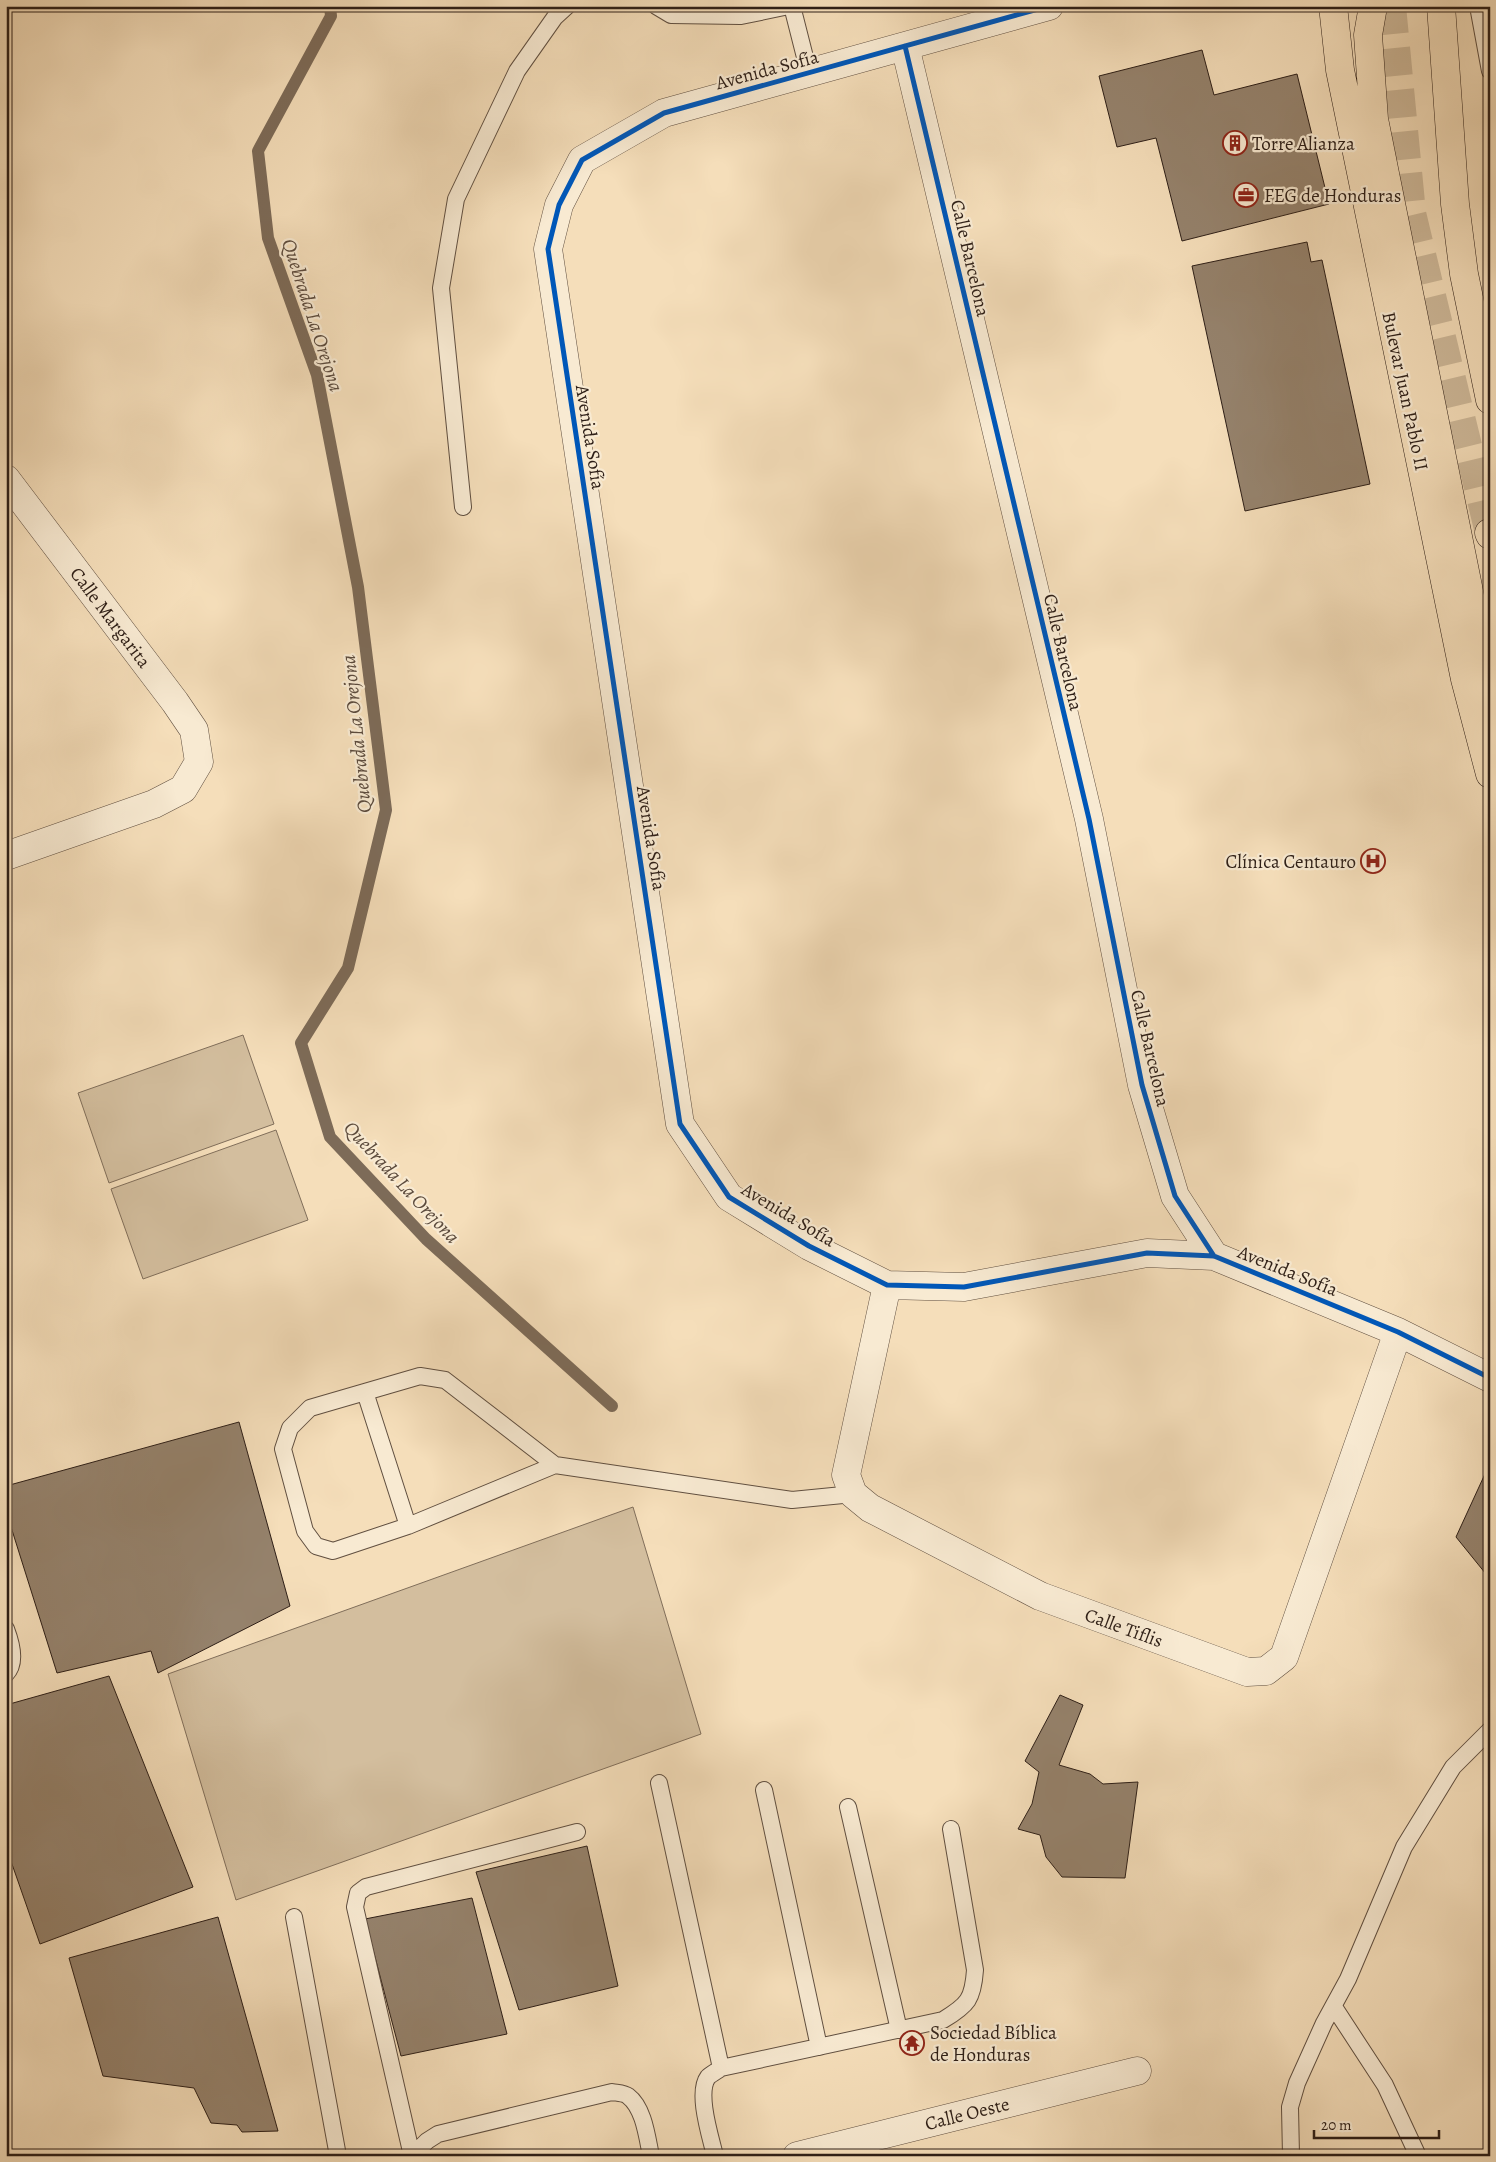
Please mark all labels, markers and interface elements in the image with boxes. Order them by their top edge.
street label: Avenida Sofía [712,44,822,96]
building icon: Torre Alianza [1222,130,1248,156]
place label: Torre Alianza [1252,131,1355,157]
office icon: FEG de Honduras [1233,182,1259,208]
place label: FEG de Honduras [1264,183,1401,209]
street label: Calle Barcelona [944,197,996,319]
water label: Quebrada La Orejona [275,235,350,395]
street label: Bulevar Juan Pablo II [1375,309,1435,473]
street label: Avenida Sofía [569,382,611,491]
street label: Calle Margarita [64,562,157,674]
street label: Calle Barcelona [1037,591,1089,713]
water label: Quebrada La Orejona [335,654,378,814]
street label: Avenida Sofía [630,783,672,892]
hospital icon: Clínica Centauro [1360,848,1386,874]
place label: Clínica Centauro [1225,849,1356,875]
street label: Calle Barcelona [1124,987,1176,1109]
water label: Quebrada La Orejona [338,1115,466,1250]
street label: Avenida Sofía [736,1176,841,1253]
street label: Avenida Sofía [1233,1239,1342,1303]
street label: Calle Tiflis [1081,1602,1166,1654]
place label: Sociedad Bíblica de Honduras [930,2020,1057,2068]
temple icon: Sociedad Bíblica de Honduras [899,2030,925,2056]
street label: Calle Oeste [922,2091,1012,2137]
scale bar [1314,2107,1438,2139]
text: 20 m [1321,2115,1352,2135]

